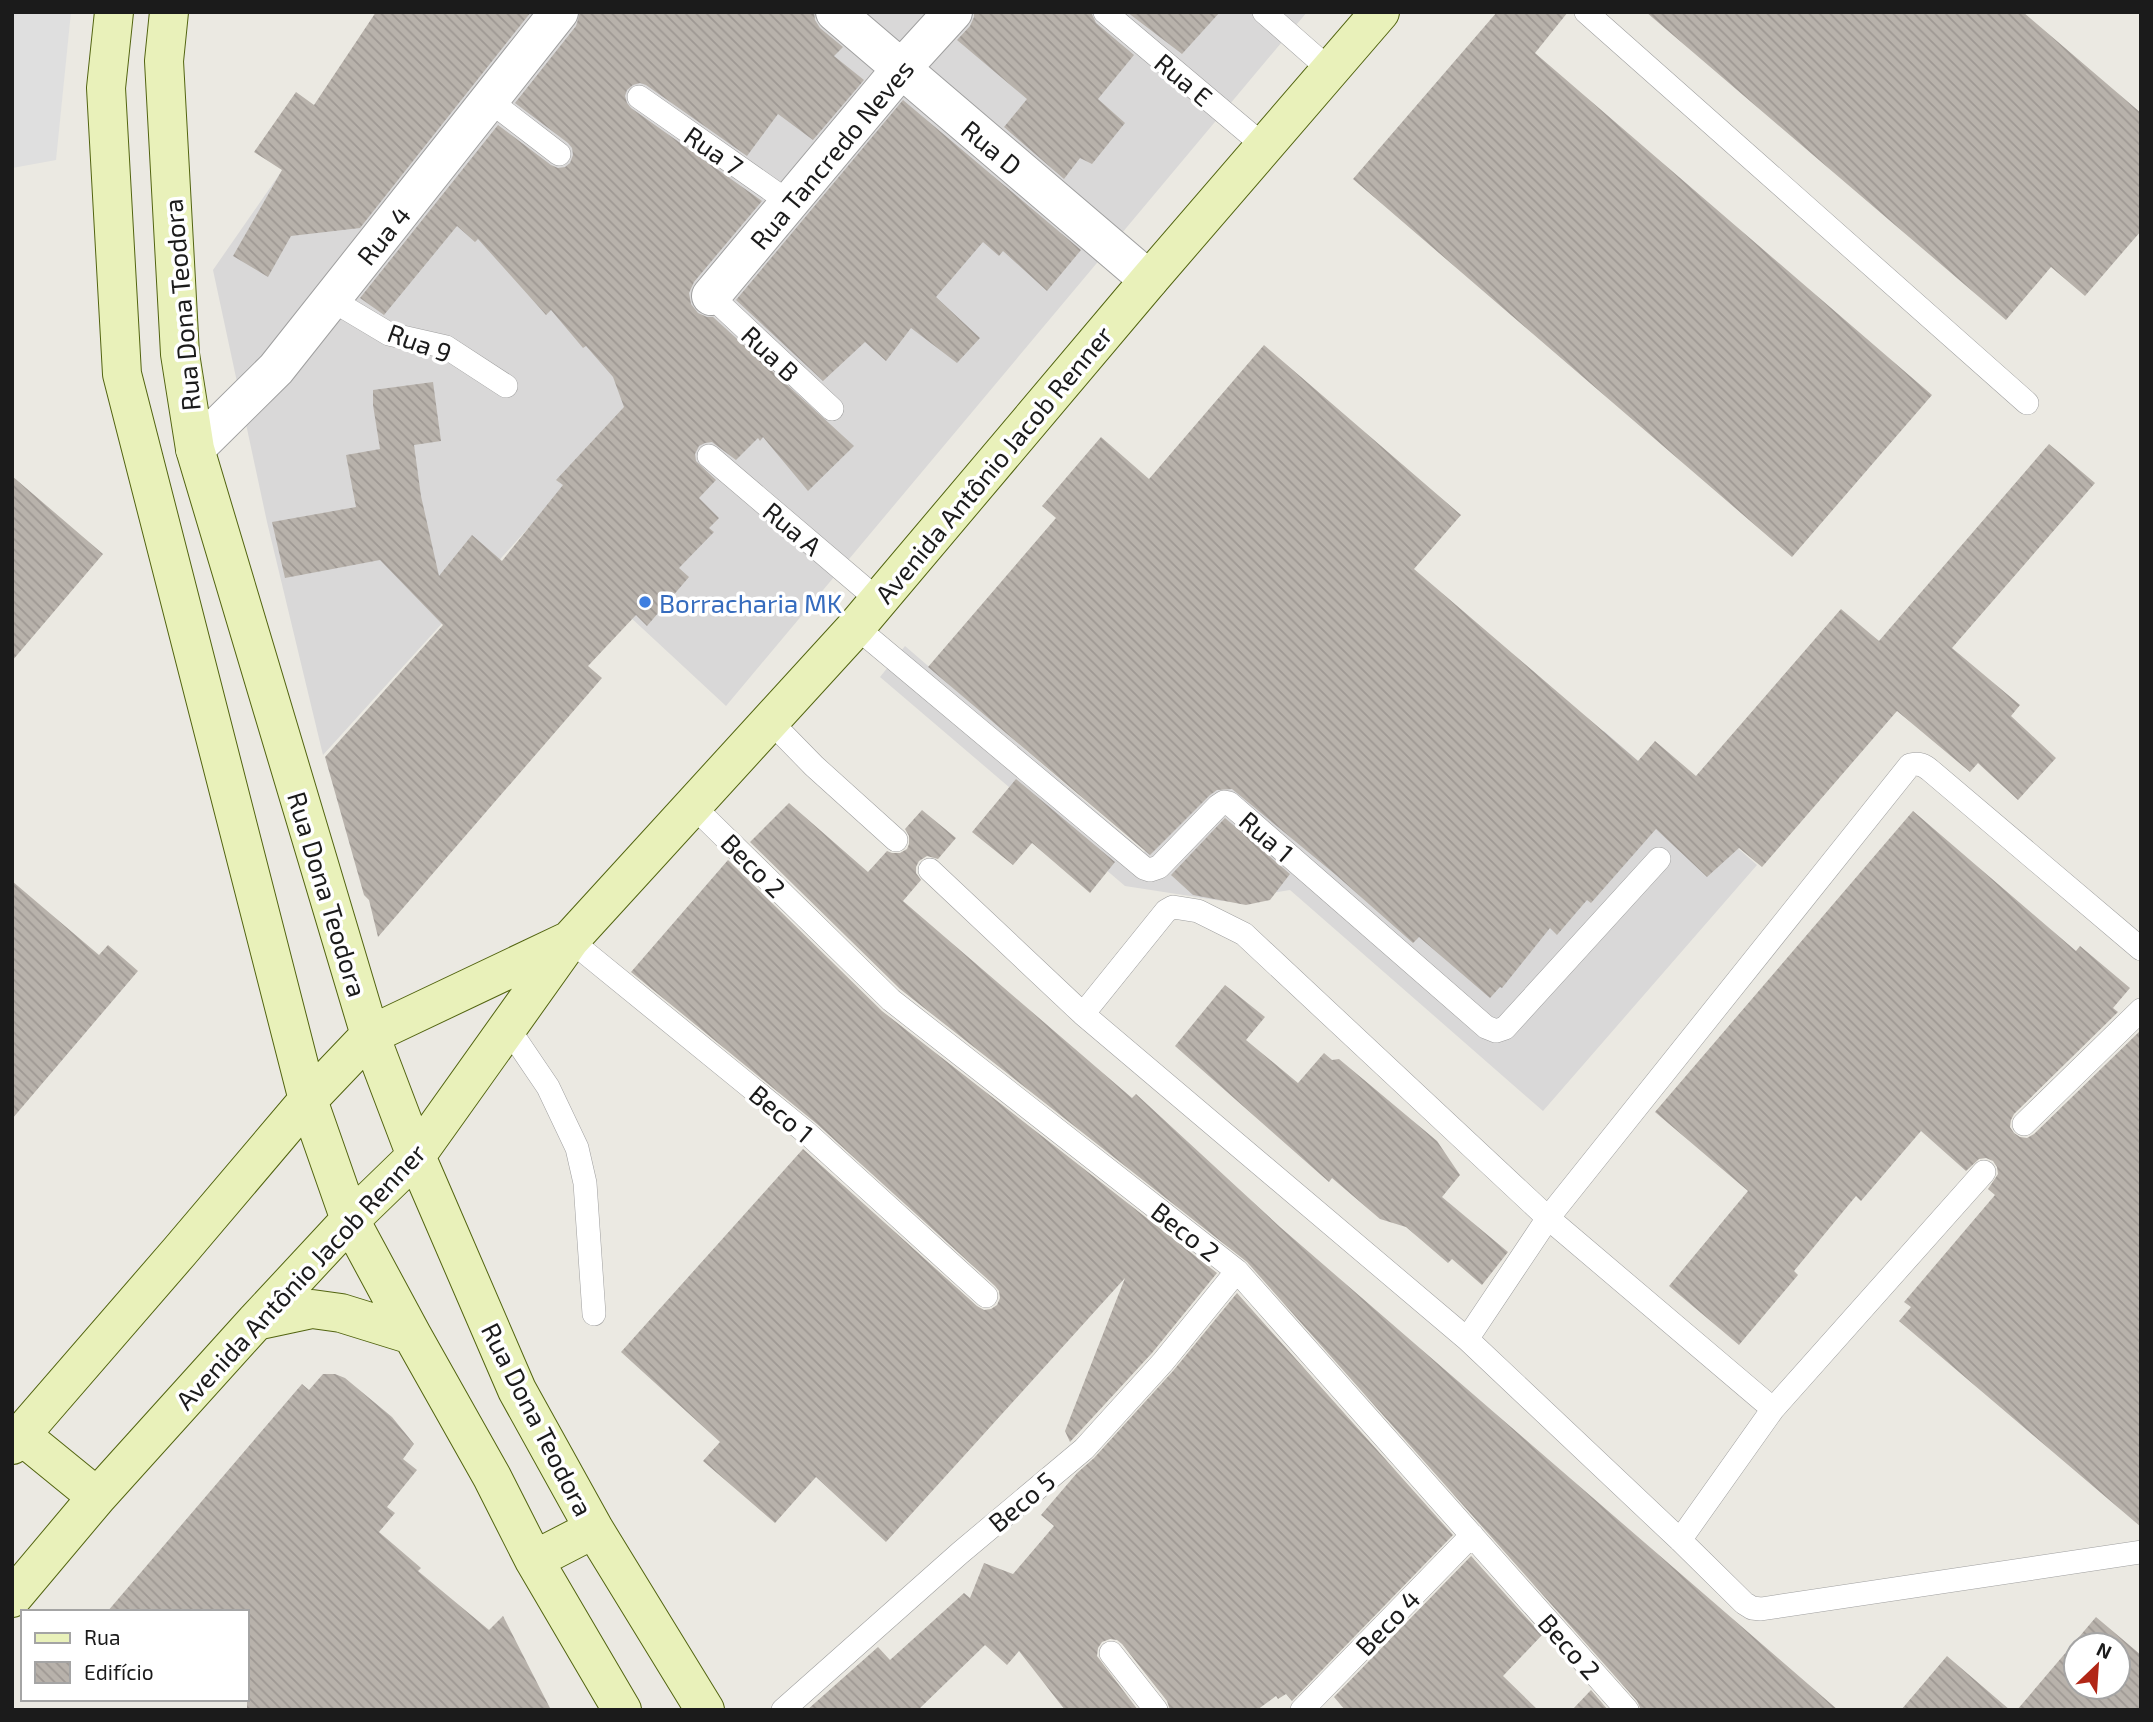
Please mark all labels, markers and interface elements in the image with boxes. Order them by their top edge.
street label: Rua E [1149,46,1219,112]
street label: Rua Tancredo Neves [743,53,919,255]
street label: Rua D [956,113,1028,181]
street label: Rua 7 [679,119,749,181]
street label: Rua Dona Teodora [156,198,206,412]
street label: Rua 4 [350,199,416,271]
street label: Rua 9 [384,316,456,368]
street label: Rua B [736,319,806,387]
street label: Avenida Antônio Jacob Renner [868,319,1118,609]
street label: Rua A [758,495,828,561]
place label: Borracharia MK [659,587,842,618]
marker: Borracharia MK [637,594,653,610]
street label: Rua Dona Teodora [282,788,374,1000]
street label: Rua 1 [1234,804,1300,868]
street label: Beco 2 [716,827,792,903]
street label: Beco 1 [744,1077,820,1149]
street label: Avenida Antônio Jacob Renner [169,1137,431,1415]
street label: Beco 2 [1146,1195,1226,1267]
street label: Rua Dona Teodora [476,1317,600,1521]
street label: Beco 5 [982,1464,1060,1538]
street label: Beco 4 [1348,1583,1426,1661]
street label: Beco 2 [1532,1607,1608,1685]
legend [21,1610,248,1701]
text: Rua [84,1624,120,1649]
north arrow [2062,1631,2132,1701]
text: N [2093,1637,2115,1663]
text: Edifício [84,1659,154,1684]

